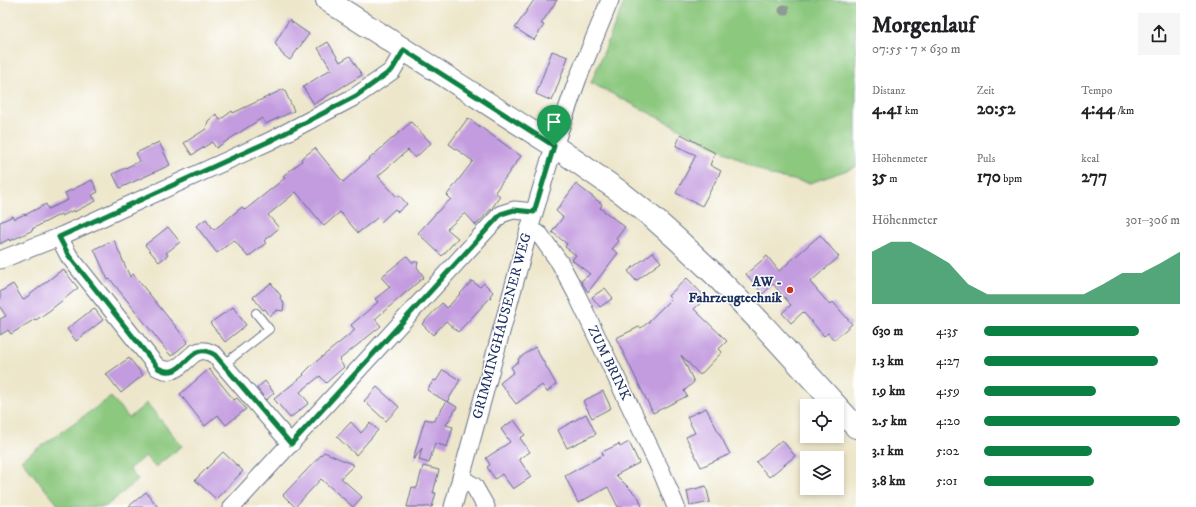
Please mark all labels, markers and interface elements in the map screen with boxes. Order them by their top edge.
text: Morgenlauf [872,12,976,39]
button: share [1138,13,1180,55]
text: 07:55 · 7 × 630 m [872,41,961,57]
text: Distanz [872,84,905,98]
text: Zeit [977,84,995,98]
text: Tempo [1081,84,1112,98]
text: 4.41 [872,98,902,120]
text: 20:52 [977,98,1015,120]
text: 4:44 [1081,98,1115,120]
text: km [902,104,919,118]
text: /km [1115,104,1134,118]
pin [537,105,571,146]
icon: arrive [543,111,565,133]
text: Höhenmeter [872,152,927,166]
text: Puls [977,152,995,166]
text: kcal [1081,152,1099,166]
text: 35 [872,166,887,188]
text: 170 [977,166,1001,188]
text: 277 [1081,166,1107,188]
text: m [887,172,897,186]
text: bpm [1001,172,1022,186]
text: Höhenmeter [872,212,937,228]
text: 301–306 m [1125,212,1180,228]
street label: GRIMMINGHAUSENER WEG [468,231,536,421]
place label: AW - Fahrzeugtechnik [688,273,783,307]
marker: AW - Fahrzeugtechnik [785,285,795,295]
street label: ZUM BRINK [583,323,635,403]
text: 630 m [872,323,903,339]
text: 4:35 [936,323,958,339]
text: 1.3 km [872,353,904,369]
text: 4:27 [936,353,960,369]
text: 1.9 km [872,383,905,399]
text: 4:59 [936,383,960,399]
map controls [800,399,844,495]
button: locate [800,399,844,443]
text: 2.5 km [872,413,907,429]
text: 4:20 [936,413,960,429]
text: 3.1 km [872,443,904,459]
text: 5:02 [936,443,959,459]
button: layers [800,451,844,495]
text: 3.8 km [872,473,905,489]
text: 5:01 [936,473,958,489]

